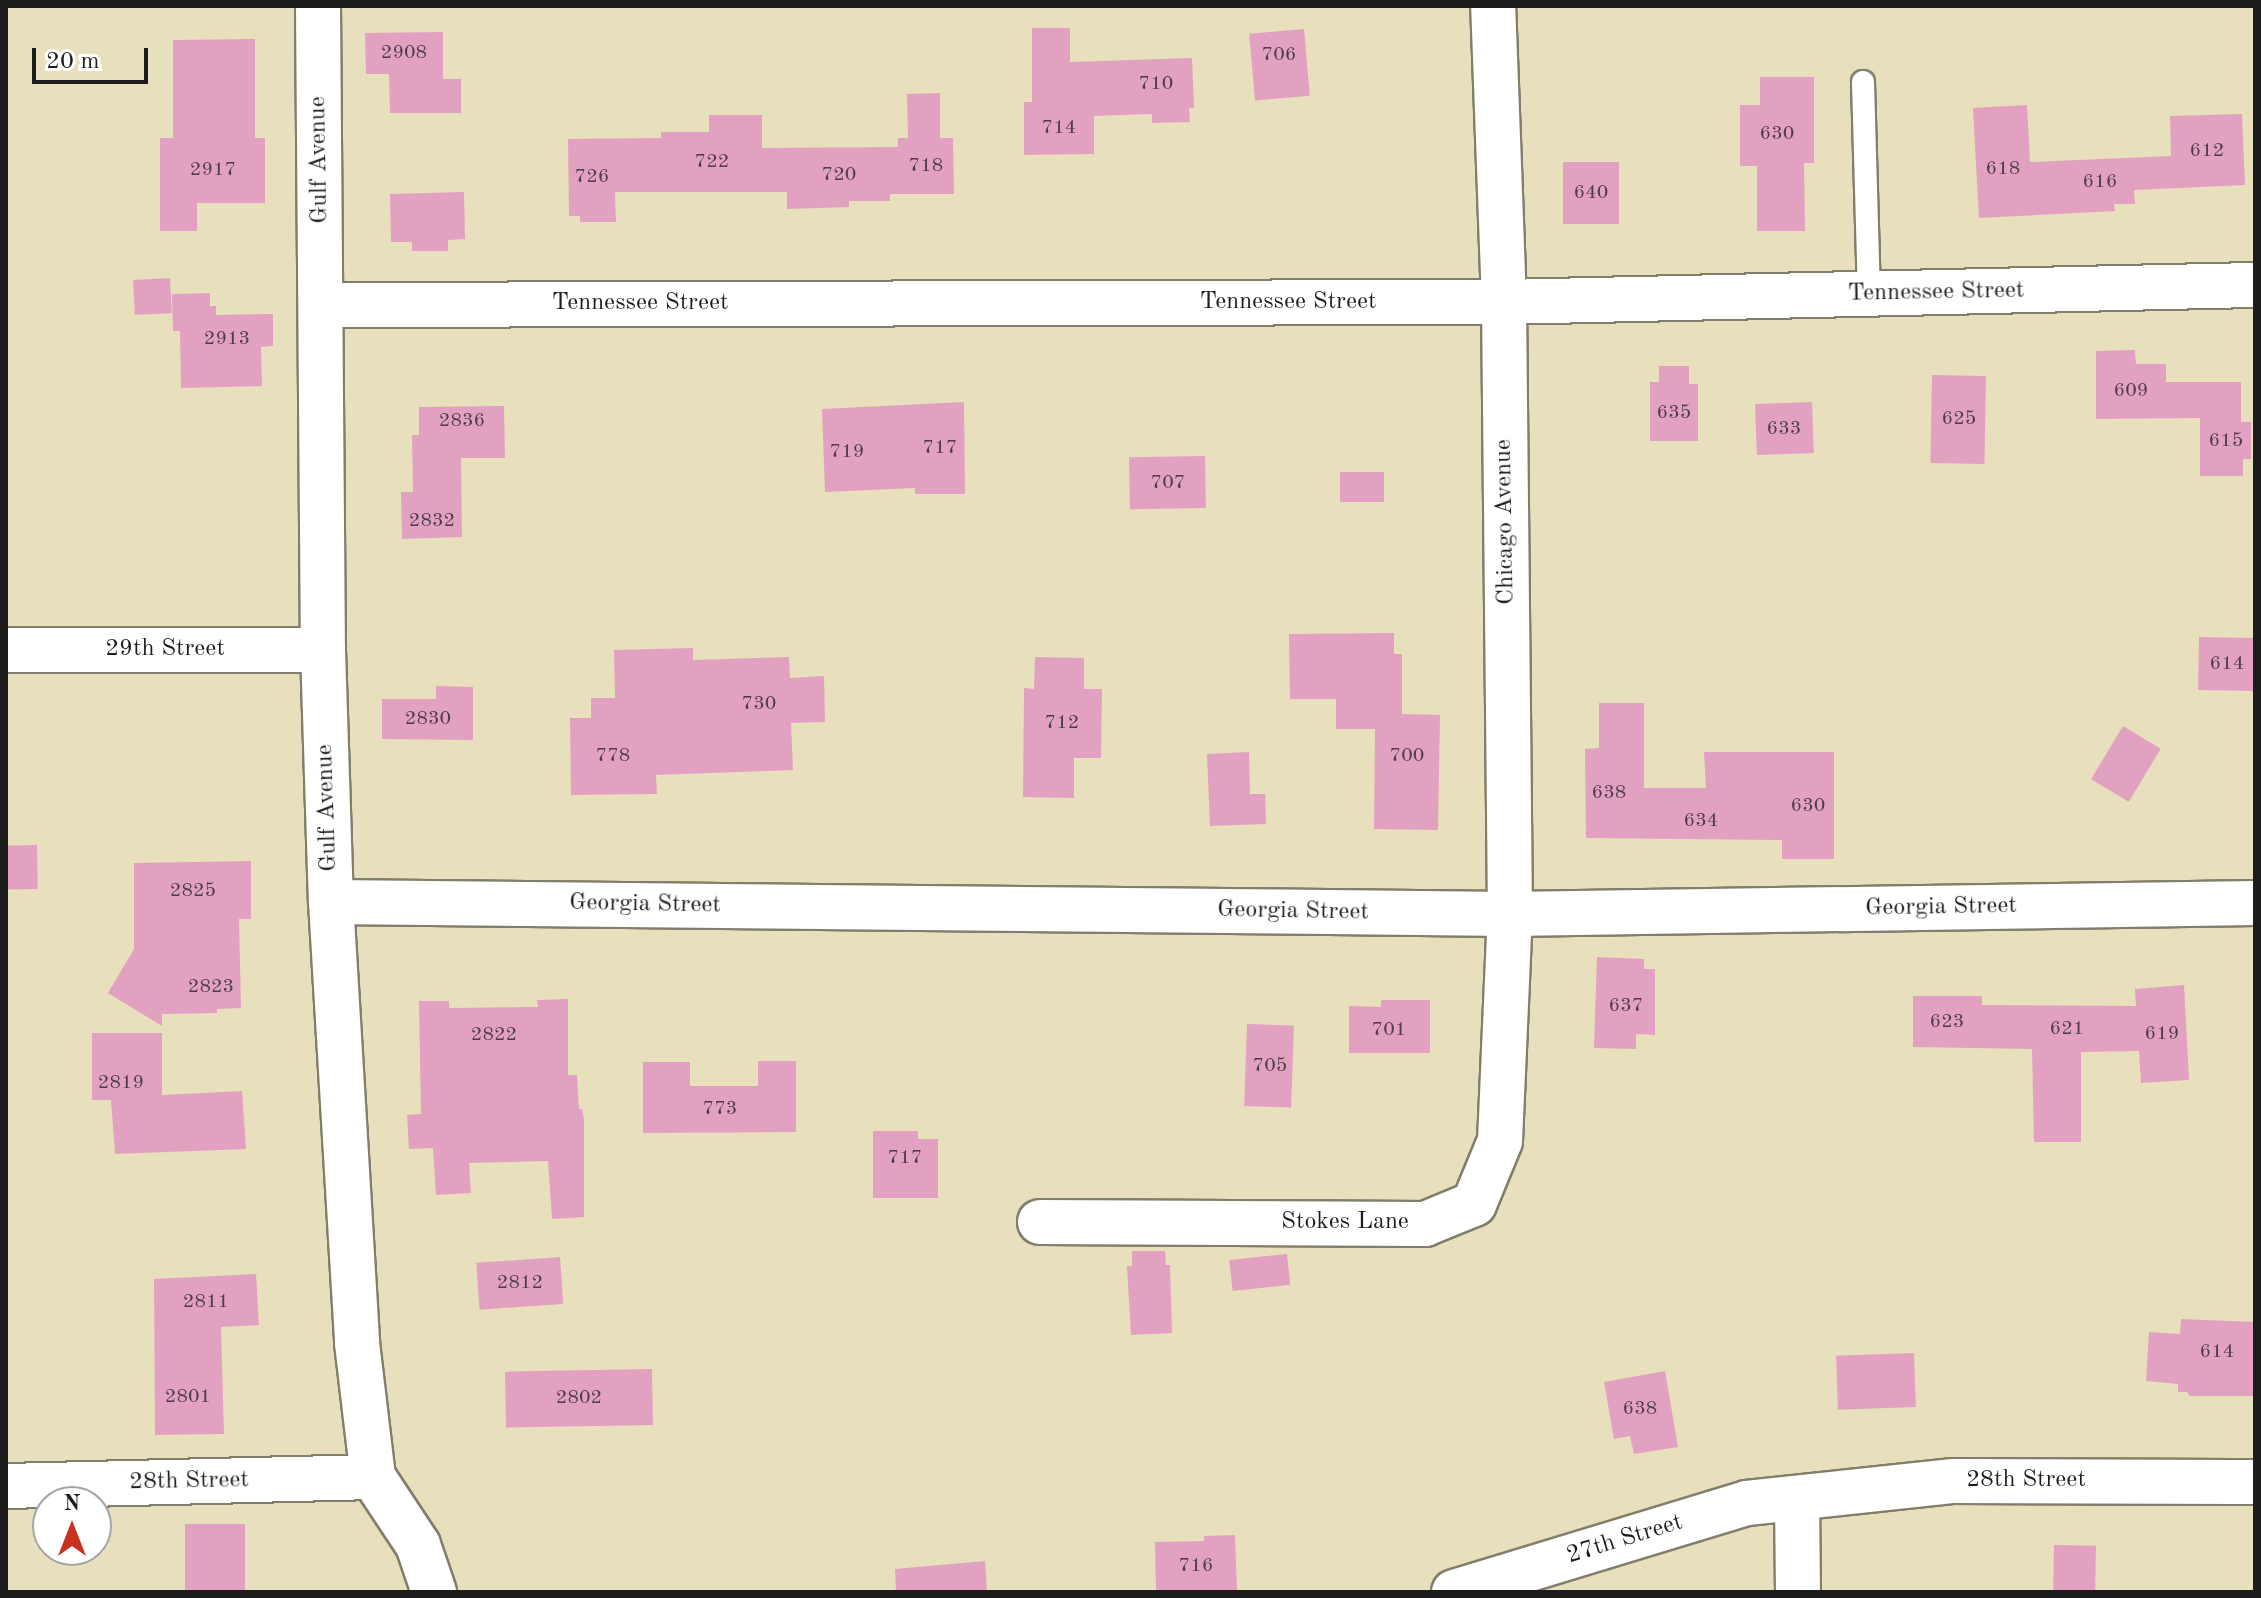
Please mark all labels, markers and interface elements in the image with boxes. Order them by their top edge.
scale bar [36,32,152,82]
house number: 2908 [381,41,427,65]
house number: 706 [1262,43,1296,67]
text: 20 m [46,50,100,74]
house number: 710 [1139,72,1173,96]
street label: Gulf Avenue [304,96,336,224]
house number: 714 [1042,116,1076,140]
house number: 630 [1760,122,1794,146]
house number: 612 [2190,139,2224,163]
house number: 722 [695,150,729,174]
house number: 718 [909,154,943,178]
house number: 618 [1986,157,2020,181]
house number: 2917 [190,158,236,182]
house number: 720 [822,163,856,187]
house number: 726 [575,165,609,189]
house number: 616 [2083,170,2117,194]
house number: 640 [1574,181,1608,205]
street label: Tennessee Street [1847,277,2025,309]
street label: Tennessee Street [1200,289,1376,317]
street label: Tennessee Street [552,290,728,318]
house number: 2913 [204,327,250,351]
house number: 609 [2114,379,2148,403]
house number: 635 [1657,401,1691,425]
house number: 625 [1942,407,1976,431]
house number: 2836 [439,409,485,433]
house number: 633 [1767,417,1801,441]
house number: 615 [2209,429,2243,453]
house number: 717 [923,436,957,460]
street label: Chicago Avenue [1490,439,1522,605]
house number: 719 [830,440,864,464]
house number: 707 [1151,471,1185,495]
house number: 2832 [409,509,455,533]
street label: 29th Street [105,636,225,664]
house number: 614 [2210,652,2244,676]
house number: 730 [742,692,776,716]
house number: 2830 [405,707,451,731]
house number: 712 [1045,711,1079,735]
street label: Gulf Avenue [311,744,345,872]
house number: 778 [596,744,630,768]
house number: 700 [1390,744,1424,768]
house number: 638 [1592,781,1626,805]
house number: 630 [1791,794,1825,818]
house number: 634 [1684,809,1718,833]
house number: 2825 [170,879,216,903]
street label: Georgia Street [569,889,721,921]
street label: Georgia Street [1865,892,2017,924]
street label: Georgia Street [1217,896,1369,928]
house number: 2823 [188,975,234,999]
house number: 637 [1609,994,1643,1018]
house number: 623 [1930,1010,1964,1034]
house number: 621 [2050,1017,2084,1041]
house number: 701 [1372,1018,1406,1042]
house number: 619 [2145,1022,2179,1046]
house number: 2822 [471,1023,517,1047]
house number: 705 [1253,1054,1287,1078]
house number: 2819 [98,1071,144,1095]
house number: 773 [703,1097,737,1121]
house number: 717 [888,1146,922,1170]
street label: Stokes Lane [1281,1209,1409,1237]
house number: 2812 [497,1271,543,1295]
house number: 2811 [183,1290,229,1314]
house number: 614 [2200,1340,2234,1364]
house number: 2801 [165,1385,211,1409]
house number: 2802 [556,1386,602,1410]
house number: 638 [1623,1397,1657,1421]
street label: 28th Street [129,1467,249,1497]
street label: 28th Street [1966,1467,2086,1495]
north arrow [32,1486,112,1566]
text: N [64,1493,80,1515]
street label: 27th Street [1564,1509,1686,1571]
house number: 716 [1179,1554,1213,1578]

